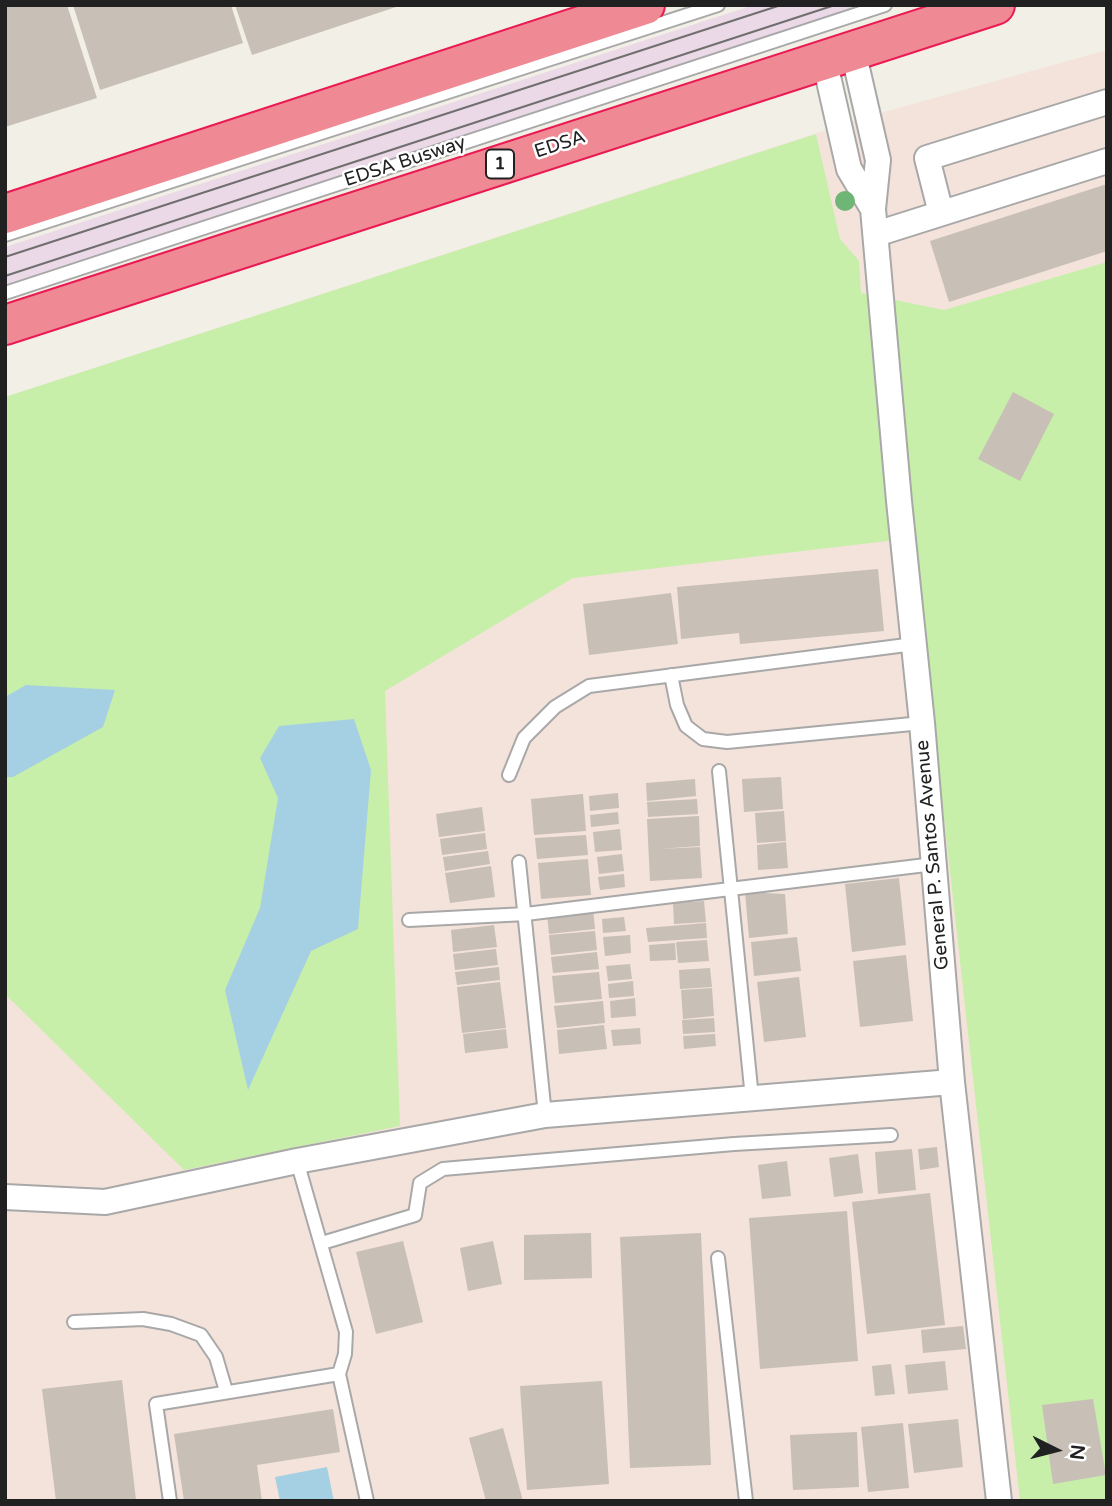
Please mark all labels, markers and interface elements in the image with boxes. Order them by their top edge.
street label: EDSA [532,126,588,164]
street label: EDSA Busway [341,132,469,192]
road number: 1 [486,149,514,178]
street label: General P. Santos Avenue [912,739,954,971]
north arrow [1021,1415,1091,1485]
text: N [1065,1443,1089,1461]

